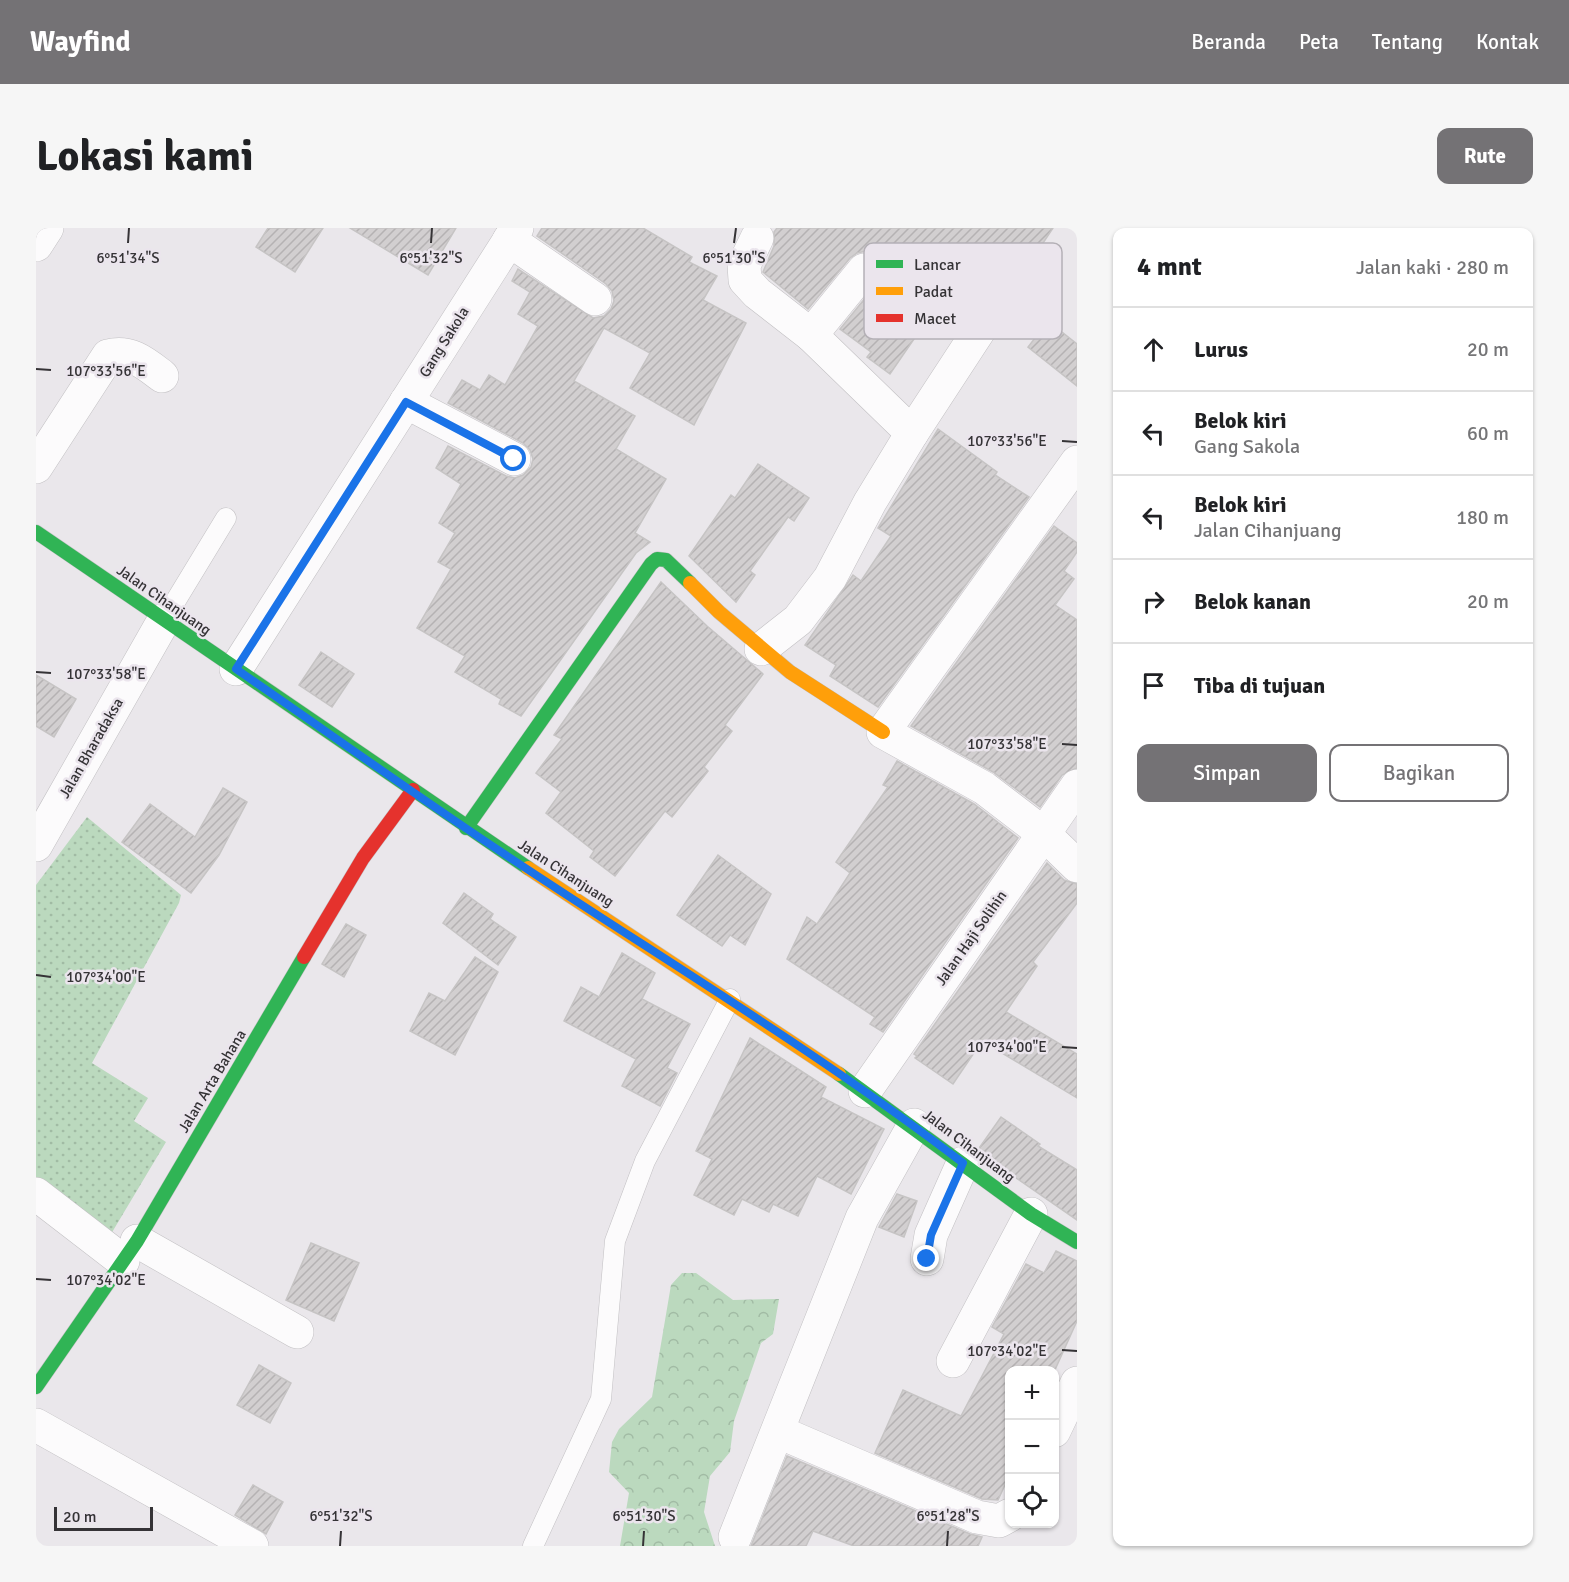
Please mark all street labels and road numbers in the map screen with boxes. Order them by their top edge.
street label: Gang Sakola [415,303,473,381]
street label: Jalan Cihanjuang [114,561,215,639]
street label: Jalan Bharadaksa [55,695,127,801]
street label: Jalan Cihanjuang [515,835,617,911]
street label: Jalan Haji Solihin [932,887,1010,989]
street label: Jalan Arta Bahana [174,1026,250,1136]
street label: Jalan Cihanjuang [919,1106,1019,1187]

